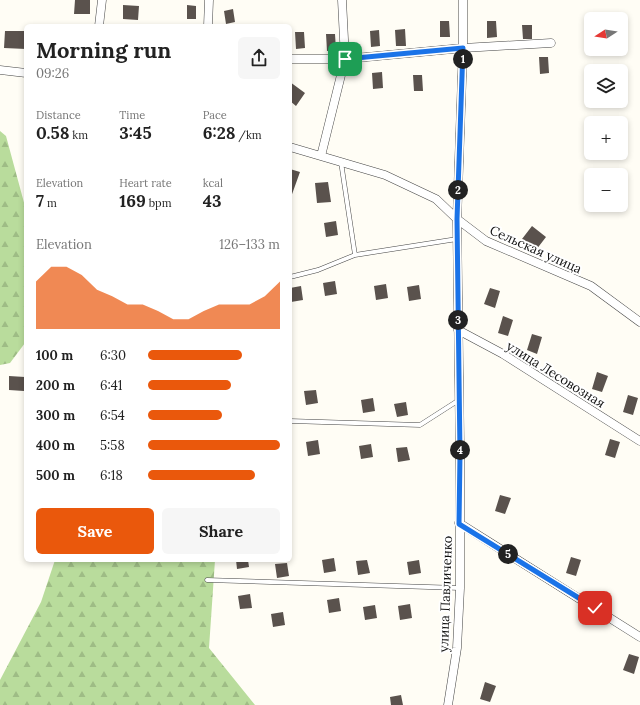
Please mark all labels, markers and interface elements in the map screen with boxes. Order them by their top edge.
north arrow [584,12,628,56]
map controls [584,12,628,212]
text: Morning run [36,36,171,64]
button: share [238,37,280,79]
pin [328,42,362,76]
icon: arrive [334,48,356,70]
pin: 1 [453,49,473,69]
text: 1 [461,52,465,66]
button: layers [584,64,628,108]
text: 09:26 [36,65,69,82]
text: Distance [36,108,81,122]
text: Time [119,108,145,122]
text: Pace [203,108,227,122]
button: + [584,116,628,160]
text: 0.58 [36,122,69,144]
text: 3:45 [119,122,152,144]
text: 6:28 [203,122,235,144]
text: km [69,128,88,142]
text: /km [235,128,262,142]
button: − [584,168,628,212]
text: Elevation [36,176,83,190]
text: Heart rate [119,176,172,190]
text: kcal [203,176,223,190]
pin: 2 [448,180,468,200]
text: 2 [455,183,461,197]
text: 7 [36,190,44,212]
text: 169 [119,190,146,212]
text: 43 [203,190,221,212]
text: m [44,196,57,210]
text: bpm [146,196,172,210]
street label: Сельская улица [487,222,585,277]
text: Elevation [36,236,92,253]
text: 126–133 m [219,236,280,253]
pin: 3 [448,310,468,330]
text: 3 [455,313,461,327]
street label: улица Лесовозная [503,337,608,412]
text: 100 m [36,347,73,364]
text: 6:30 [100,347,126,364]
text: 200 m [36,377,75,394]
text: 6:41 [100,377,123,394]
text: 300 m [36,407,75,424]
text: 6:54 [100,407,125,424]
text: 400 m [36,437,75,454]
text: 5:58 [100,437,125,454]
pin: 4 [450,440,470,460]
text: 4 [457,443,463,457]
text: 500 m [36,467,75,484]
text: 6:18 [100,467,123,484]
button: Save [36,508,154,554]
button: Share [162,508,280,554]
street label: улица Павличенко [435,535,456,653]
pin: 5 [498,544,518,564]
text: 5 [505,547,511,561]
pin [578,591,612,625]
icon: check [584,597,606,619]

